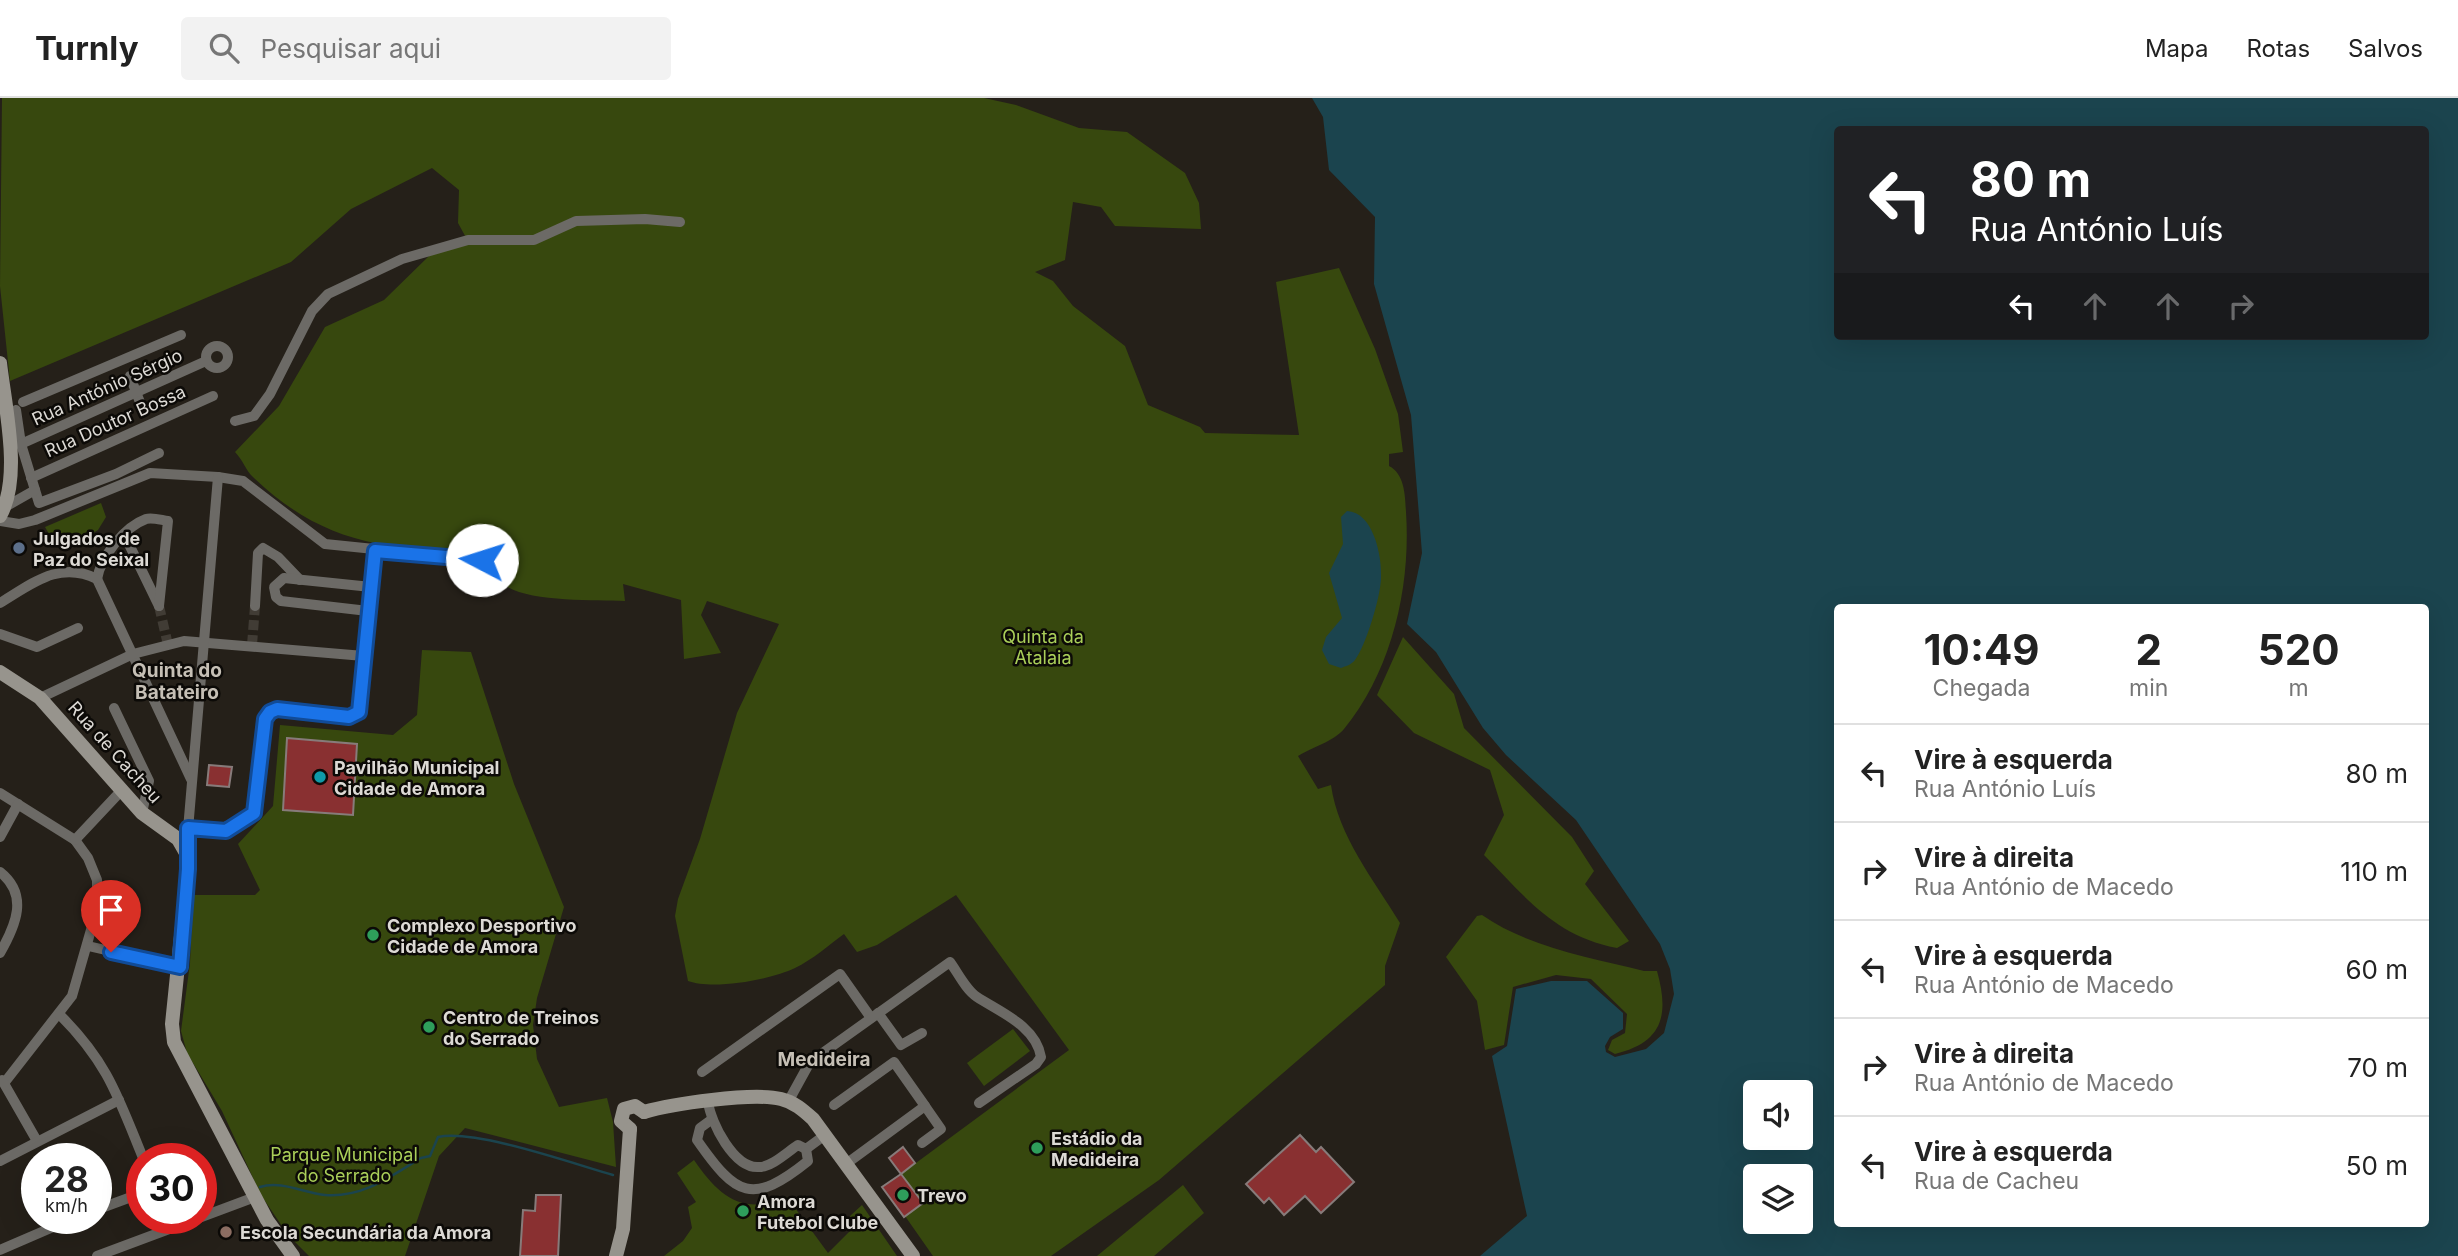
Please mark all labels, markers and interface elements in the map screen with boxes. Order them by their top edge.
search box [181,17,671,80]
text: Turnly [35,28,139,68]
icon: search [205,29,243,67]
text: Pesquisar aqui [261,33,441,64]
text: Mapa [2145,34,2209,63]
text: Rotas [2247,34,2310,63]
text: Salvos [2348,34,2423,63]
text: 80 m [1970,150,2091,209]
icon: left [1855,154,1946,245]
text: Rua António Luís [1970,210,2223,249]
icon: left [2003,287,2041,325]
icon: ahead [2076,287,2114,325]
icon: ahead [2149,287,2187,325]
icon: right [2222,287,2260,325]
street label: Rua António Sérgio [28,344,186,430]
street label: Rua Doutor Bossa [41,381,189,461]
position arrow [445,523,519,597]
place label: Julgados de Paz do Seixal [33,528,149,570]
marker: Julgados de Paz do Seixal [11,540,27,556]
text: 10:49 [1923,624,2040,675]
text: 2 [2136,624,2162,675]
text: 520 [2258,624,2339,675]
park label: Quinta da Atalaia [1002,626,1084,668]
district label: Quinta do Batateiro [132,659,222,704]
text: Chegada [1933,674,2030,702]
text: min [2129,674,2168,702]
text: m [2289,674,2309,702]
street label: Rua de Cacheu [64,697,166,807]
text: Vire à esquerda [1914,744,2113,775]
icon: left [1855,754,1893,792]
place label: Pavilhão Municipal Cidade de Amora [334,757,499,799]
text: 80 m [2345,758,2408,789]
marker: Pavilhão Municipal Cidade de Amora [312,769,328,785]
text: Rua António Luís [1914,775,2096,803]
text: Vire à direita [1914,842,2074,873]
icon: right [1855,852,1893,890]
text: 110 m [2340,856,2408,887]
text: Rua António de Macedo [1914,873,2174,901]
pin [81,880,141,952]
icon: arrive [92,891,130,929]
place label: Complexo Desportivo Cidade de Amora [387,915,577,957]
marker: Complexo Desportivo Cidade de Amora [365,927,381,943]
text: Vire à esquerda [1914,940,2113,971]
icon: left [1855,950,1893,988]
text: 60 m [2345,954,2408,985]
text: Rua António de Macedo [1914,971,2174,999]
place label: Centro de Treinos do Serrado [443,1007,599,1049]
marker: Centro de Treinos do Serrado [421,1019,437,1035]
text: Vire à direita [1914,1038,2074,1069]
district label: Medideira [777,1048,871,1071]
icon: right [1855,1048,1893,1086]
text: 70 m [2347,1052,2408,1083]
text: Rua António de Macedo [1914,1069,2174,1097]
map controls [1743,1080,1813,1234]
button: sound [1743,1080,1813,1150]
place label: Estádio da Medideira [1051,1128,1142,1170]
text: Vire à esquerda [1914,1136,2113,1167]
marker: Estádio da Medideira [1029,1140,1045,1156]
speed limit sign: 30 [126,1143,217,1234]
park label: Parque Municipal do Serrado [270,1144,418,1186]
icon: left [1855,1146,1893,1184]
text: 50 m [2346,1150,2408,1181]
text: 28 [44,1158,89,1200]
button: layers [1743,1164,1813,1234]
text: Rua de Cacheu [1914,1167,2079,1195]
place label: Trevo [917,1185,967,1206]
marker: Trevo [895,1187,911,1203]
place label: Amora Futebol Clube [757,1191,879,1233]
text: km/h [45,1195,88,1216]
marker: Amora Futebol Clube [735,1203,751,1219]
place label: Escola Secundária da Amora [240,1222,491,1243]
marker: Escola Secundária da Amora [218,1224,234,1240]

